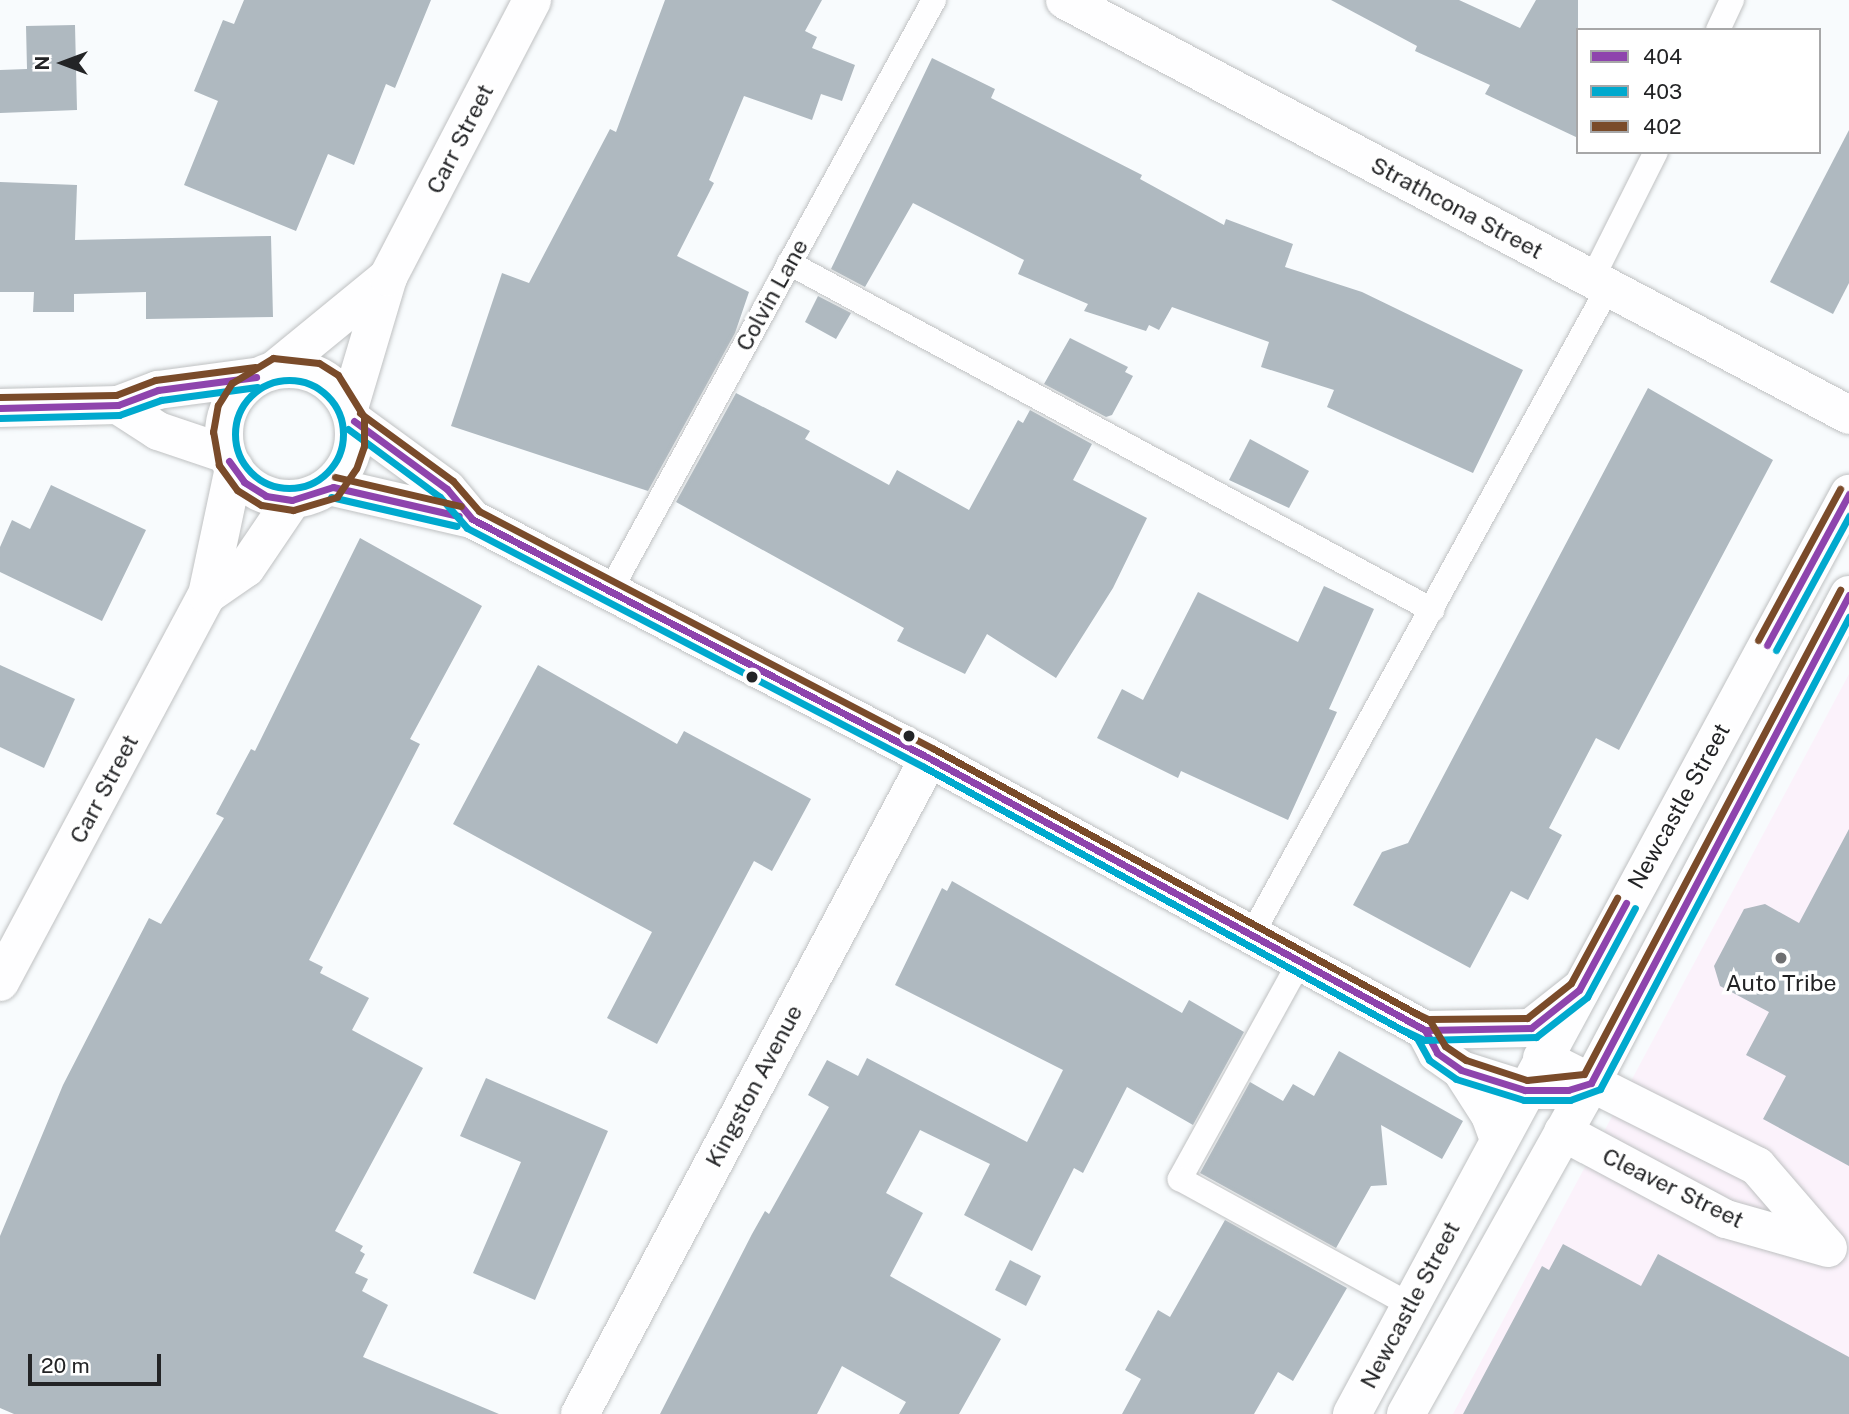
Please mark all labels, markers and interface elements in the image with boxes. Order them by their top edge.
north arrow [28,28,98,98]
legend [1576,28,1821,154]
text: 404 [1643,44,1682,69]
text: N [31,56,53,70]
text: 403 [1643,79,1682,104]
street label: Carr Street [421,80,499,198]
text: 402 [1643,114,1682,139]
street label: Strathcona Street [1366,151,1548,265]
street label: Colvin Lane [730,234,814,356]
unlabelled marker [745,670,759,684]
street label: Newcastle Street [1622,718,1736,894]
unlabelled marker [902,729,916,743]
street label: Carr Street [64,730,144,848]
marker: Auto Tribe [1773,950,1789,966]
place label: Auto Tribe [1725,969,1837,997]
street label: Kingston Avenue [700,1000,808,1172]
street label: Cleaver Street [1598,1142,1748,1234]
street label: Newcastle Street [1354,1217,1466,1393]
scale bar [32,1340,164,1384]
text: 20 m [41,1353,90,1378]

